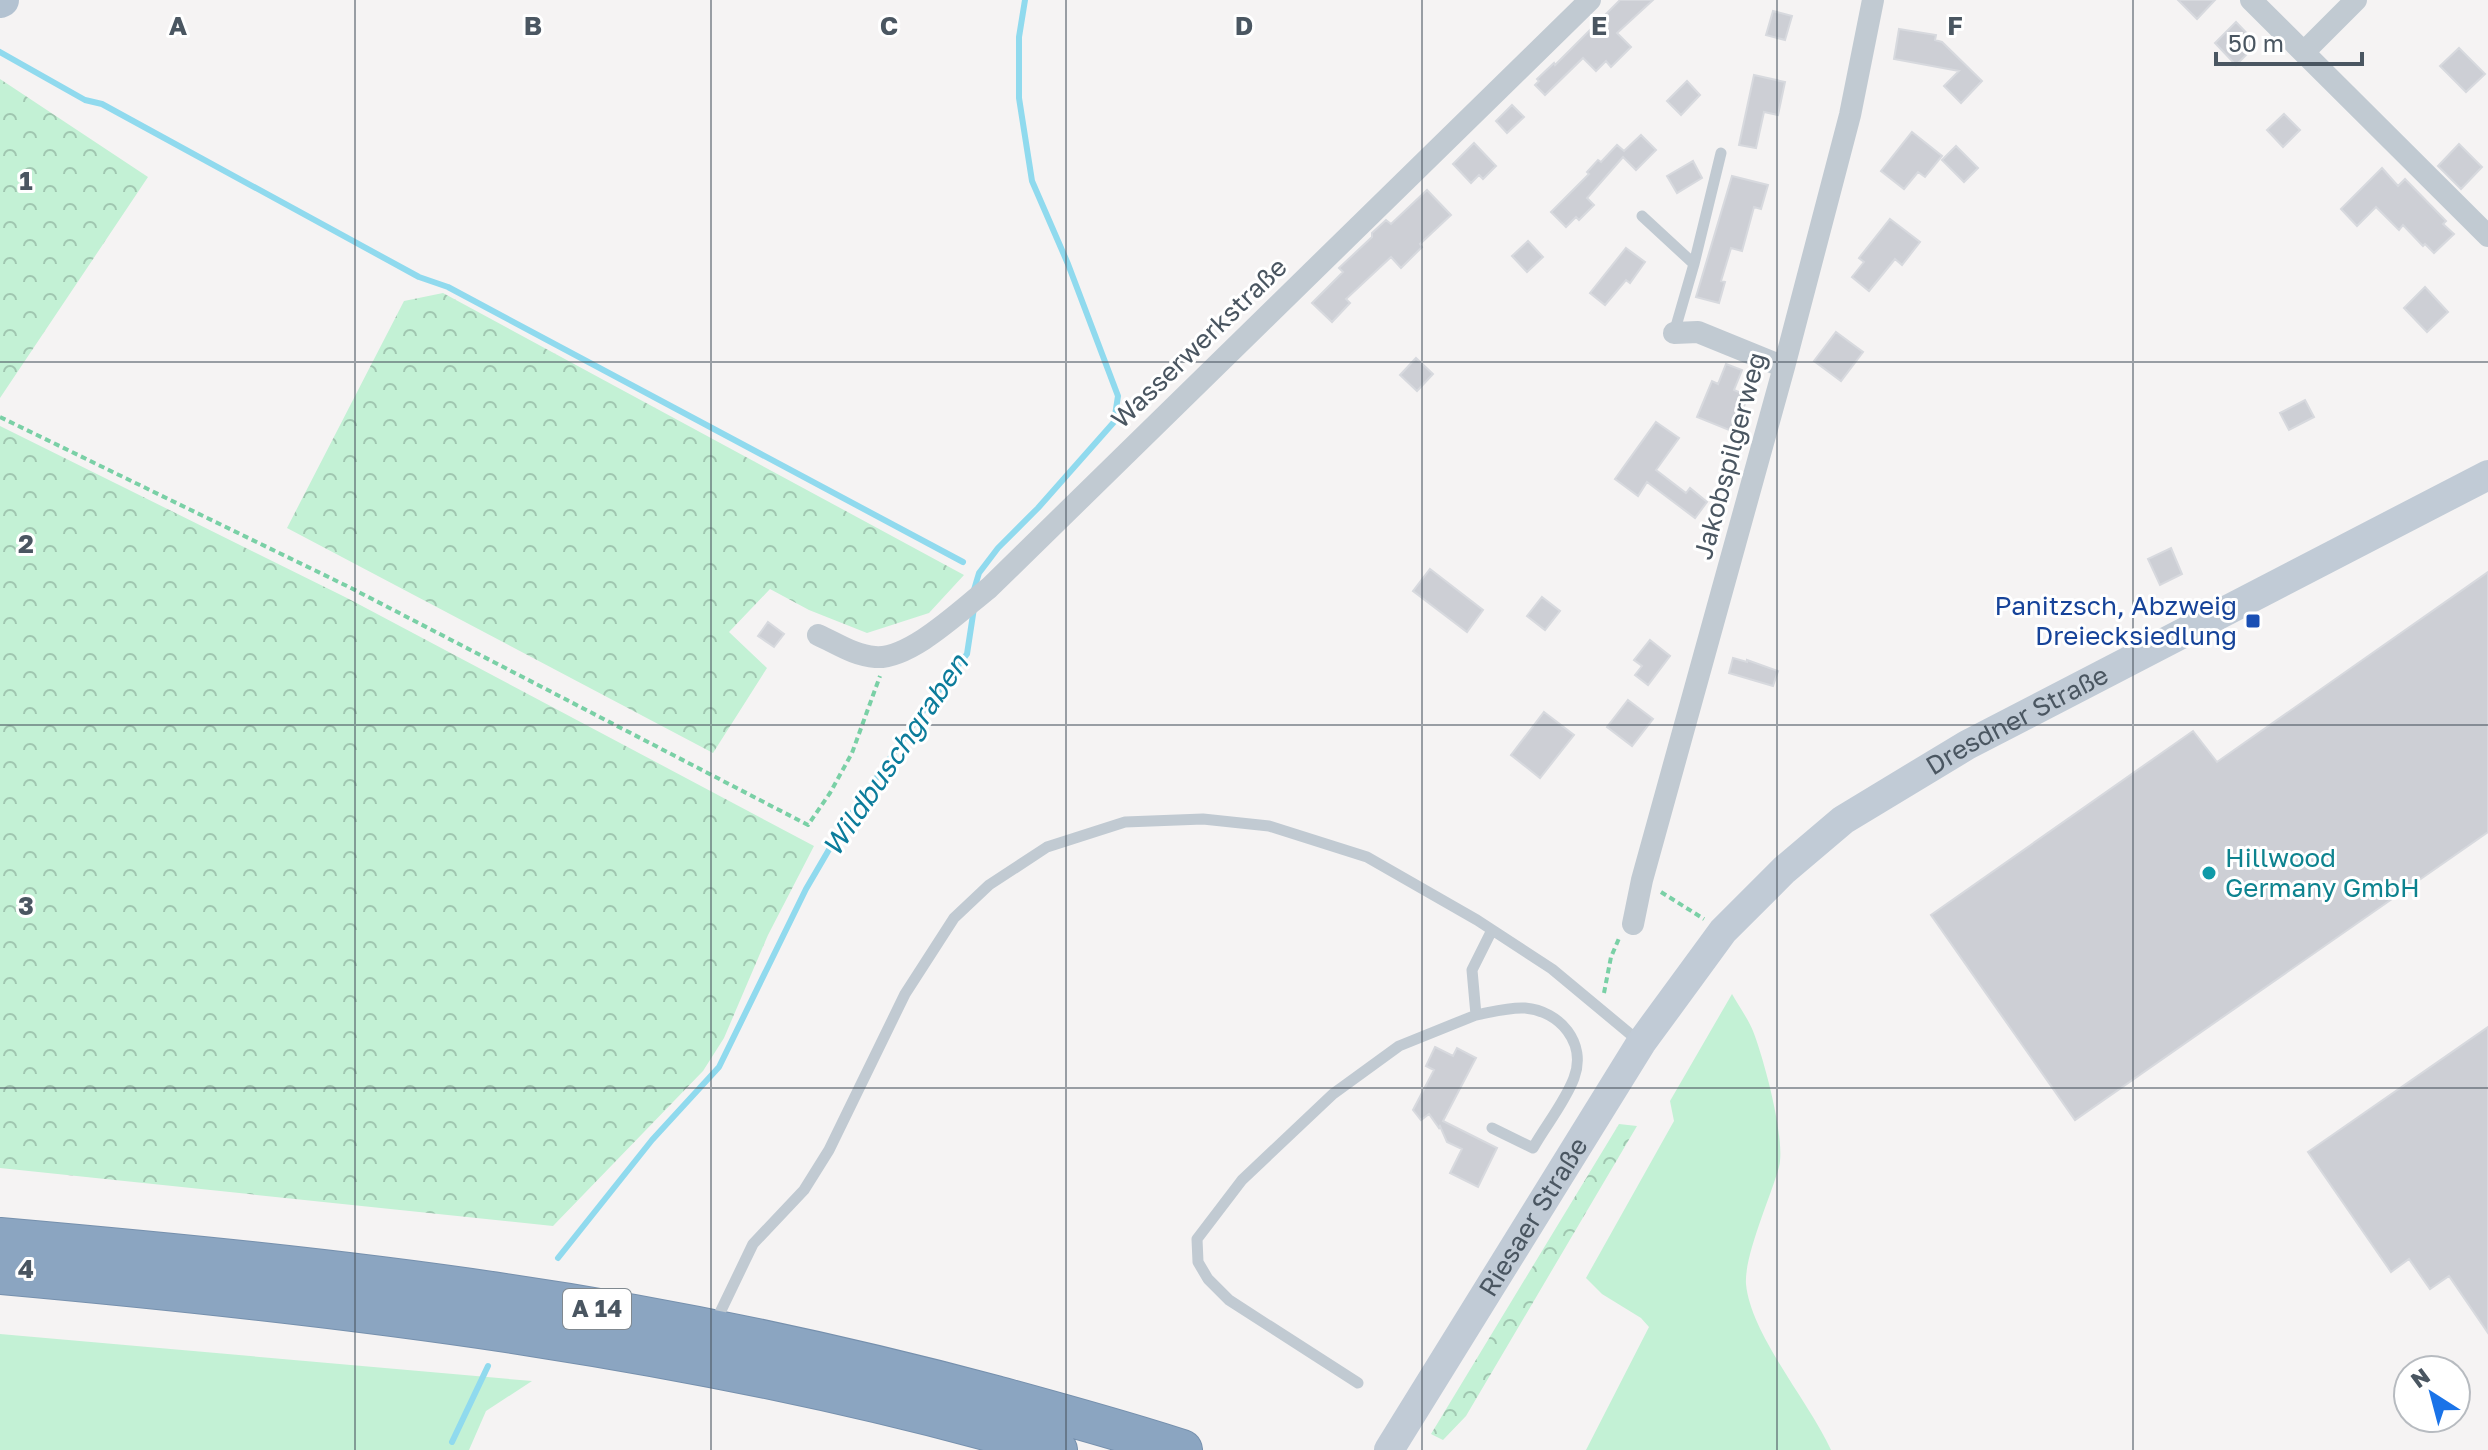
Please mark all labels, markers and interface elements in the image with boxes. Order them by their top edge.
text: A [169,10,188,41]
text: B [524,10,542,41]
text: C [880,10,898,41]
text: D [1235,10,1253,41]
text: E [1591,10,1607,41]
text: F [1947,10,1963,41]
scale bar [2216,16,2362,66]
text: 50 m [2228,28,2284,57]
text: 1 [19,165,33,196]
street label: Wasserwerkstraße [1105,251,1293,434]
street label: Jakobspilgerweg [1687,349,1772,563]
text: 2 [18,528,34,559]
place label: Panitzsch, Abzweig Dreiecksiedlung [1994,590,2237,651]
marker: Panitzsch, Abzweig Dreiecksiedlung [2244,612,2262,630]
water label: Wildbuschgraben [815,646,975,862]
street label: Dresdner Straße [1920,659,2113,781]
place label: Hillwood Germany GmbH [2225,842,2420,903]
marker: Hillwood Germany GmbH [2200,864,2218,882]
text: 3 [18,890,34,921]
street label: Riesaer Straße [1472,1132,1594,1302]
text: 4 [18,1253,34,1284]
road number: A 14 [563,1289,631,1329]
north arrow [2392,1354,2472,1434]
text: N [2405,1362,2435,1393]

